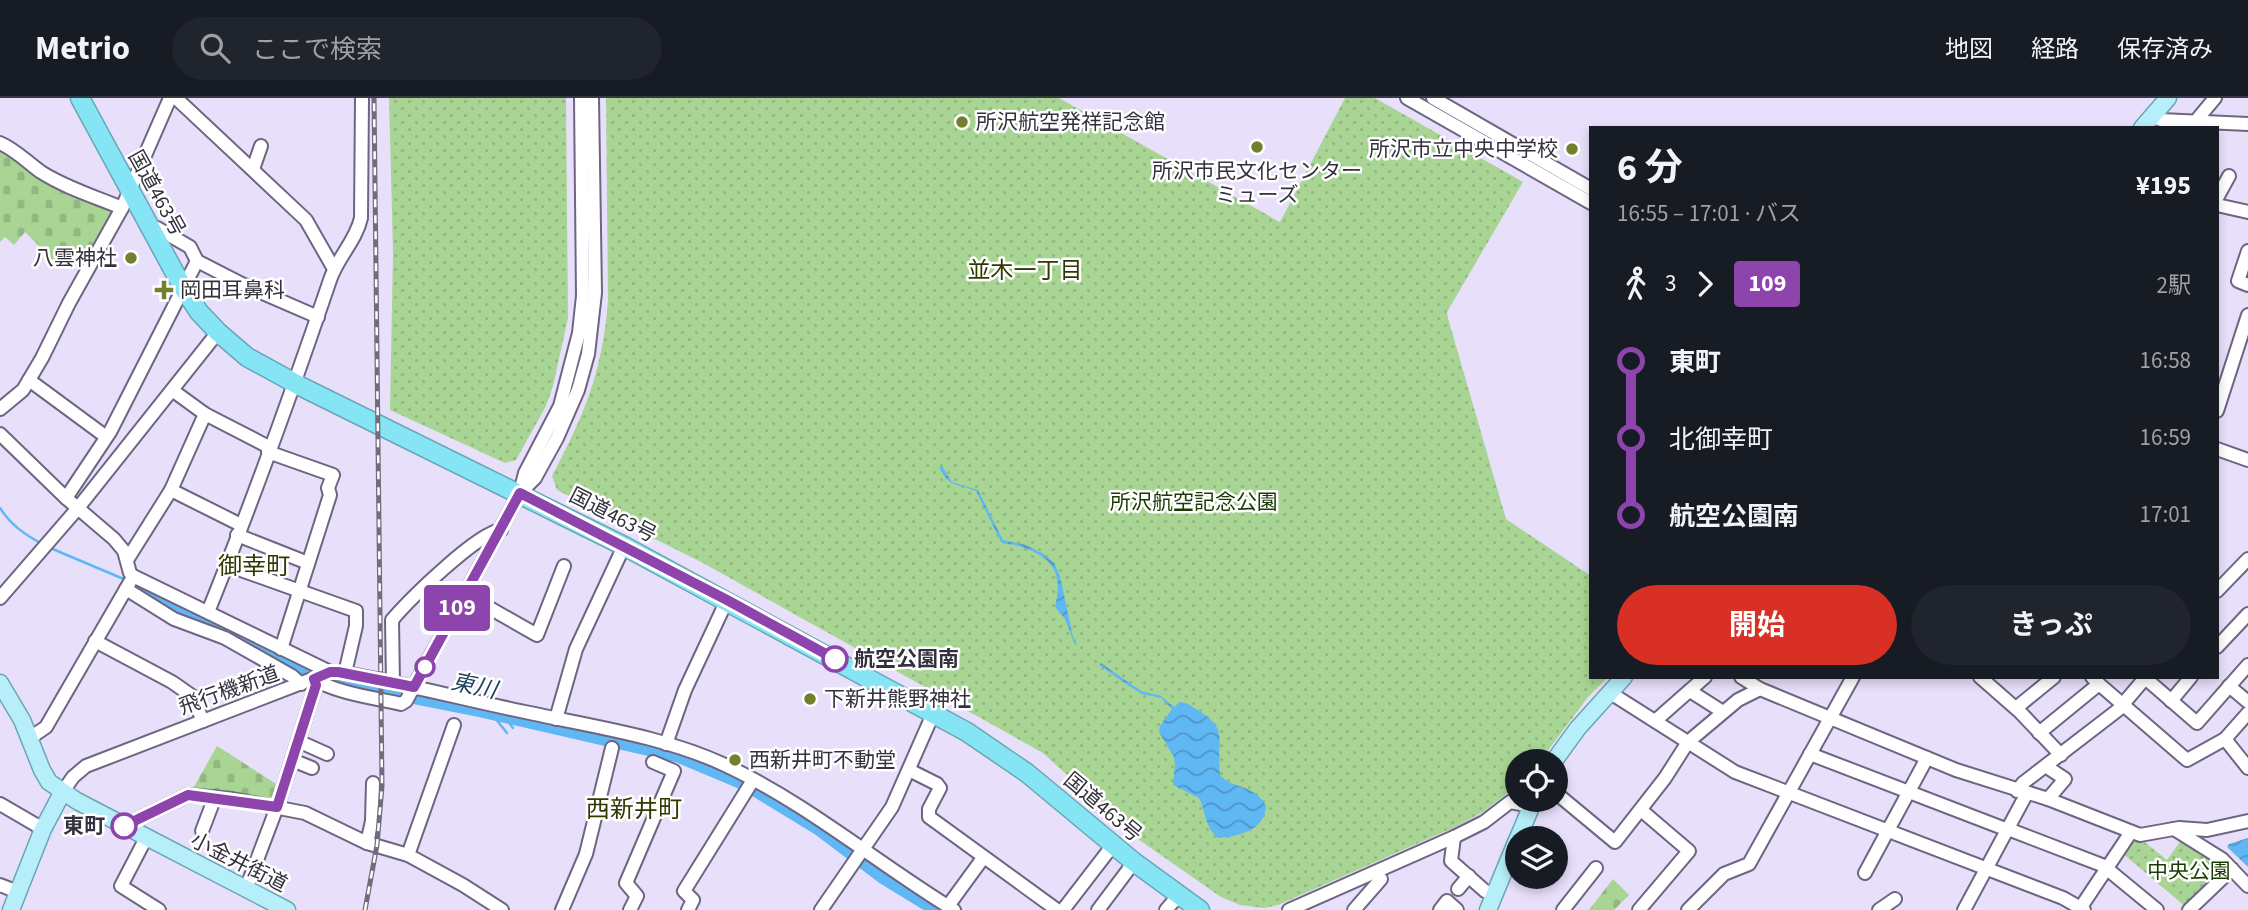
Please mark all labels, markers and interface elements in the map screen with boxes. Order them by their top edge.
search box [172,17,662,80]
text: Metrio [35,25,130,72]
icon: search [196,29,234,67]
text: ここで検索 [252,31,382,68]
text: 地図 [1945,32,1993,67]
text: 経路 [2031,32,2079,67]
text: 保存済み [2117,32,2213,67]
place label: 所沢航空発祥記念館 [976,107,1165,137]
marker: 所沢航空発祥記念館 [954,114,970,130]
place label: 所沢市立中央中学校 [1369,134,1558,164]
marker: 所沢市民文化センター ミューズ [1249,139,1265,155]
marker: 所沢市立中央中学校 [1564,141,1580,157]
text: 6 分 [1617,141,1683,195]
street label: 国道463号 [121,144,193,242]
place label: 所沢市民文化センター ミューズ [1152,156,1362,210]
text: ¥195 [2136,167,2191,204]
text: 16:55 – 17:01 · バス [1617,197,1801,230]
place label: 八雲神社 [33,243,117,273]
marker: 八雲神社 [123,250,139,266]
district label: 並木一丁目 [968,254,1083,287]
icon: walk [1617,265,1655,303]
icon: forward [1686,265,1724,303]
text: 109 [1748,266,1786,301]
text: 3 [1665,267,1676,300]
text: 2駅 [2157,269,2191,302]
place label: 岡田耳鼻科 [180,275,285,305]
marker: 岡田耳鼻科 [154,280,174,300]
text: 東町 [1669,344,1721,381]
text: 16:58 [2140,344,2191,377]
text: 北御幸町 [1669,421,1773,458]
text: 16:59 [2140,421,2191,454]
street label: 国道463号 [564,480,662,550]
park label: 所沢航空記念公園 [1110,487,1278,517]
text: 航空公園南 [1669,498,1799,535]
text: 17:01 [2140,498,2191,531]
district label: 御幸町 [218,549,290,584]
line badge: 109 [417,585,497,631]
button: 開始 [1617,585,1897,665]
button: きっぷ [1911,585,2191,665]
text: 109 [438,590,476,625]
place label: 航空公園南 [854,644,959,674]
marker: 航空公園南 [822,646,848,672]
unlabelled marker [415,657,435,677]
street label: 飛行機新道 [175,658,283,722]
water label: 東川 [448,665,503,708]
place label: 下新井熊野神社 [824,684,971,714]
marker: 下新井熊野神社 [802,691,818,707]
place label: 西新井町不動堂 [749,745,896,775]
map controls [1505,749,1568,889]
button: locate [1505,749,1568,812]
marker: 西新井町不動堂 [727,752,743,768]
street label: 国道463号 [1057,765,1149,849]
district label: 西新井町 [586,792,682,827]
place label: 東町 [63,811,105,841]
marker: 東町 [111,813,137,839]
street label: 小金井街道 [185,825,293,899]
button: layers [1505,826,1568,889]
park label: 中央公園 [2147,856,2231,886]

